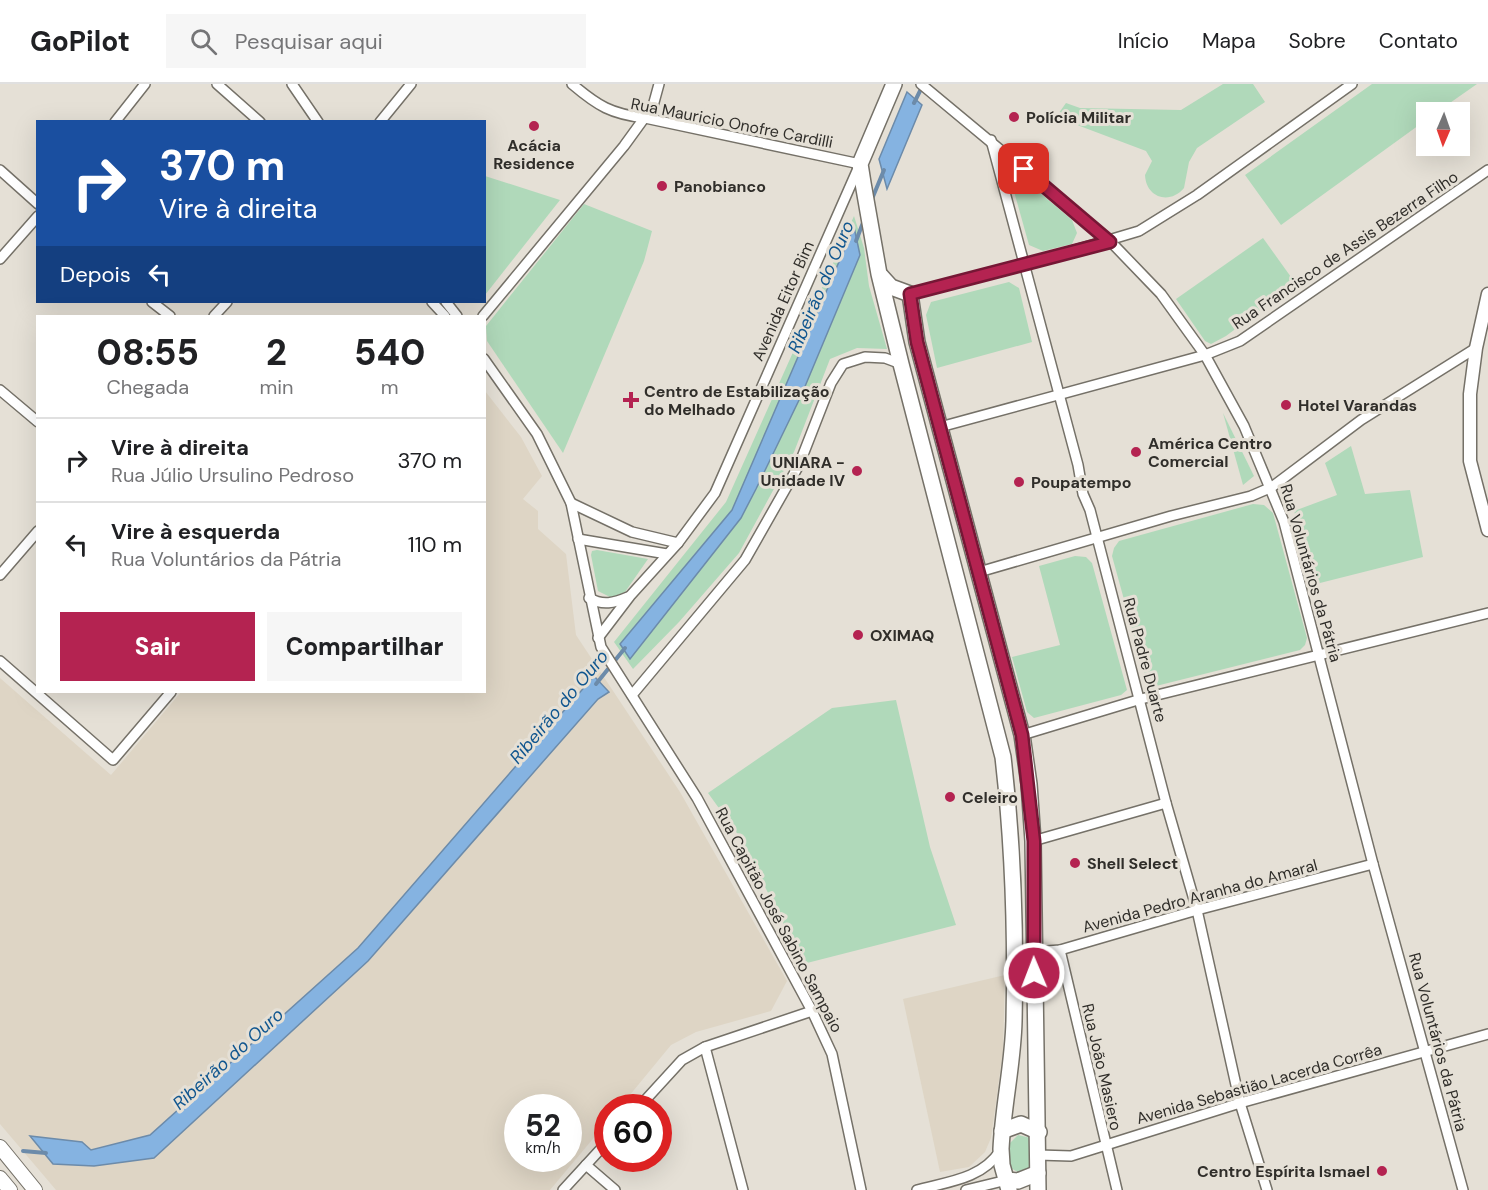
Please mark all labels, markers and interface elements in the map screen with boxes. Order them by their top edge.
search box [166,14,586,68]
text: GoPilot [30,23,130,60]
icon: search [187,25,220,58]
text: Pesquisar aqui [235,27,383,56]
text: Início [1118,27,1169,55]
text: Mapa [1202,27,1256,55]
text: Sobre [1289,27,1346,55]
text: Contato [1379,27,1458,55]
street label: Rua Mauricio Onofre Cardilli [629,93,835,153]
north arrow [1416,102,1470,156]
map controls [1416,102,1470,156]
place label: Polícia Militar [1026,107,1131,128]
marker: Polícia Militar [1007,110,1021,124]
marker: Acácia Residence [527,119,541,133]
place label: Acácia Residence [493,135,575,174]
text: 370 m [159,138,285,193]
pin [998,143,1049,194]
icon: right [60,144,138,222]
icon: arrive [1007,152,1040,185]
street label: Rua Francisco de Assis Bezerra Filho [1228,166,1462,334]
place label: Panobianco [674,176,766,197]
marker: Panobianco [655,179,669,193]
text: Vire à direita [159,191,317,226]
water label: Ribeirão do Ouro [782,217,860,357]
street label: Avenida Eitor Bim [747,238,819,364]
icon: left [143,258,176,291]
text: Depois [60,260,131,289]
text: 08:55 [96,329,199,376]
text: 2 [266,329,287,376]
text: 540 [354,329,426,376]
text: Chegada [106,374,189,400]
text: min [259,374,294,400]
text: m [381,374,399,400]
place label: Centro de Estabilização do Melhado [644,381,830,420]
marker: Centro de Estabilização do Melhado [622,391,640,409]
place label: Hotel Varandas [1298,395,1417,416]
marker: Hotel Varandas [1279,398,1293,412]
text: Vire à direita [111,433,249,462]
place label: América Centro Comercial [1148,433,1272,472]
icon: right [60,444,93,477]
marker: América Centro Comercial [1129,445,1143,459]
text: 370 m [397,446,462,475]
place label: UNIARA - Unidade IV [760,452,846,491]
text: Rua Júlio Ursulino Pedroso [111,462,354,488]
marker: UNIARA - Unidade IV [850,464,864,478]
place label: Poupatempo [1031,472,1131,493]
marker: Poupatempo [1012,475,1026,489]
street label: Rua Voluntários da Pátria [1276,482,1346,664]
text: Vire à esquerda [111,517,280,546]
icon: left [60,528,93,561]
text: 110 m [408,530,462,559]
text: Rua Voluntários da Pátria [111,546,341,572]
street label: Rua Padre Duarte [1118,595,1172,725]
button: Sair [60,612,255,681]
button: Compartilhar [267,612,462,681]
place label: OXIMAQ [870,625,934,646]
marker: OXIMAQ [851,628,865,642]
water label: Ribeirão do Ouro [504,645,614,769]
place label: Celeiro [962,787,1018,808]
marker: Celeiro [943,790,957,804]
street label: Rua Capitão José Sabino Sampaio [710,804,848,1036]
place label: Shell Select [1087,853,1178,874]
street label: Avenida Pedro Aranha do Amaral [1080,854,1320,938]
marker: Shell Select [1068,856,1082,870]
position arrow [1002,941,1066,1005]
street label: Rua Voluntários da Pátria [1404,950,1472,1134]
street label: Rua João Masiero [1077,1001,1127,1133]
water label: Ribeirão do Ouro [167,1003,289,1115]
street label: Avenida Sebastião Lacerda Corrêa [1134,1039,1384,1129]
speed limit sign: 60 [594,1094,672,1172]
text: 52 [525,1106,561,1145]
text: km/h [525,1138,561,1158]
place label: Centro Espírita Ismael [1197,1161,1370,1182]
marker: Centro Espírita Ismael [1375,1164,1389,1178]

